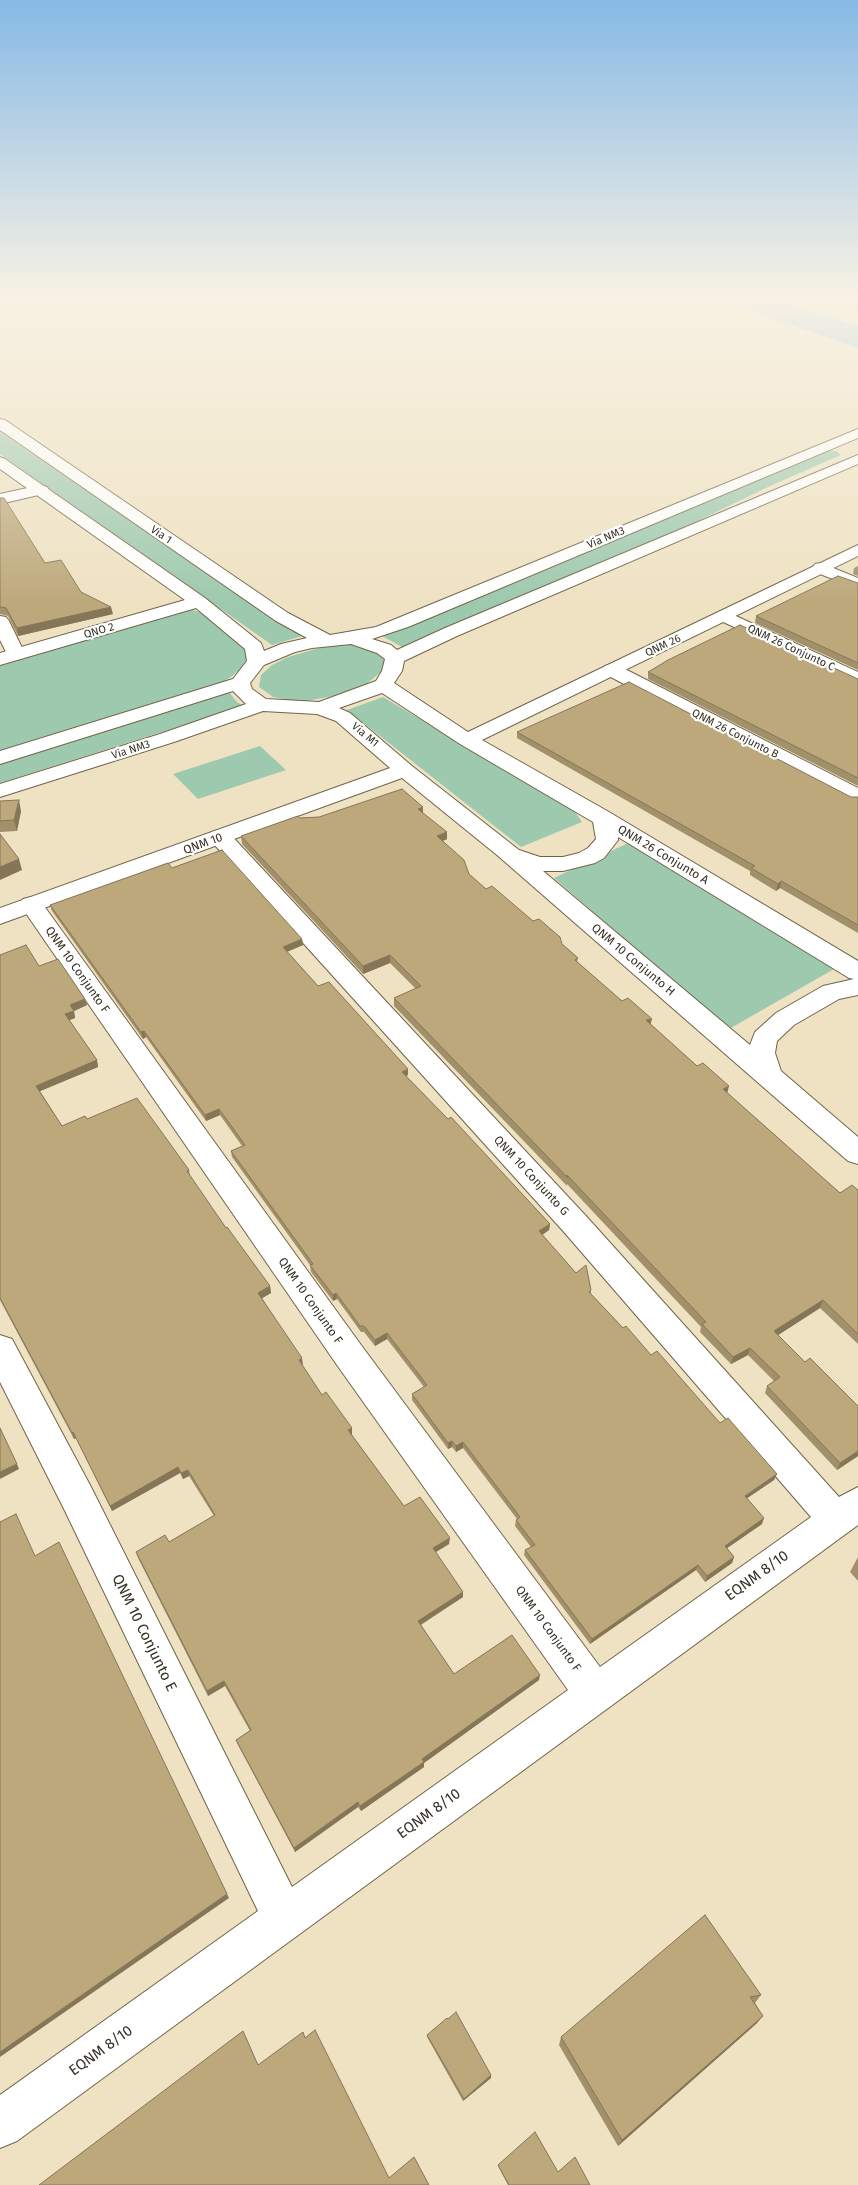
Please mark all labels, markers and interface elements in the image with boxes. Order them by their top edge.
street label: Via 1 [148,523,174,547]
street label: Via NM3 [585,524,627,552]
street label: QNO 2 [82,620,116,642]
street label: QNM 26 Conjunto C [745,622,837,674]
street label: QNM 26 [643,632,683,660]
street label: QNM 26 Conjunto B [690,706,780,762]
street label: Via M1 [349,720,381,750]
street label: Via NM3 [110,738,152,762]
street label: QNM 26 Conjunto A [615,822,711,888]
street label: QNM 10 [181,830,225,858]
street label: QNM 10 Conjunto H [588,921,678,999]
street label: QNM 10 Conjunto F [42,924,112,1016]
street label: QNM 10 Conjunto G [490,1133,572,1219]
street label: QNM 10 Conjunto F [275,1255,345,1347]
street label: EQNM 8/10 [722,1547,792,1605]
street label: QNM 10 Conjunto E [108,1571,180,1695]
street label: QNM 10 Conjunto F [512,1583,584,1675]
street label: EQNM 8/10 [394,1785,464,1843]
street label: EQNM 8/10 [66,2022,136,2080]

